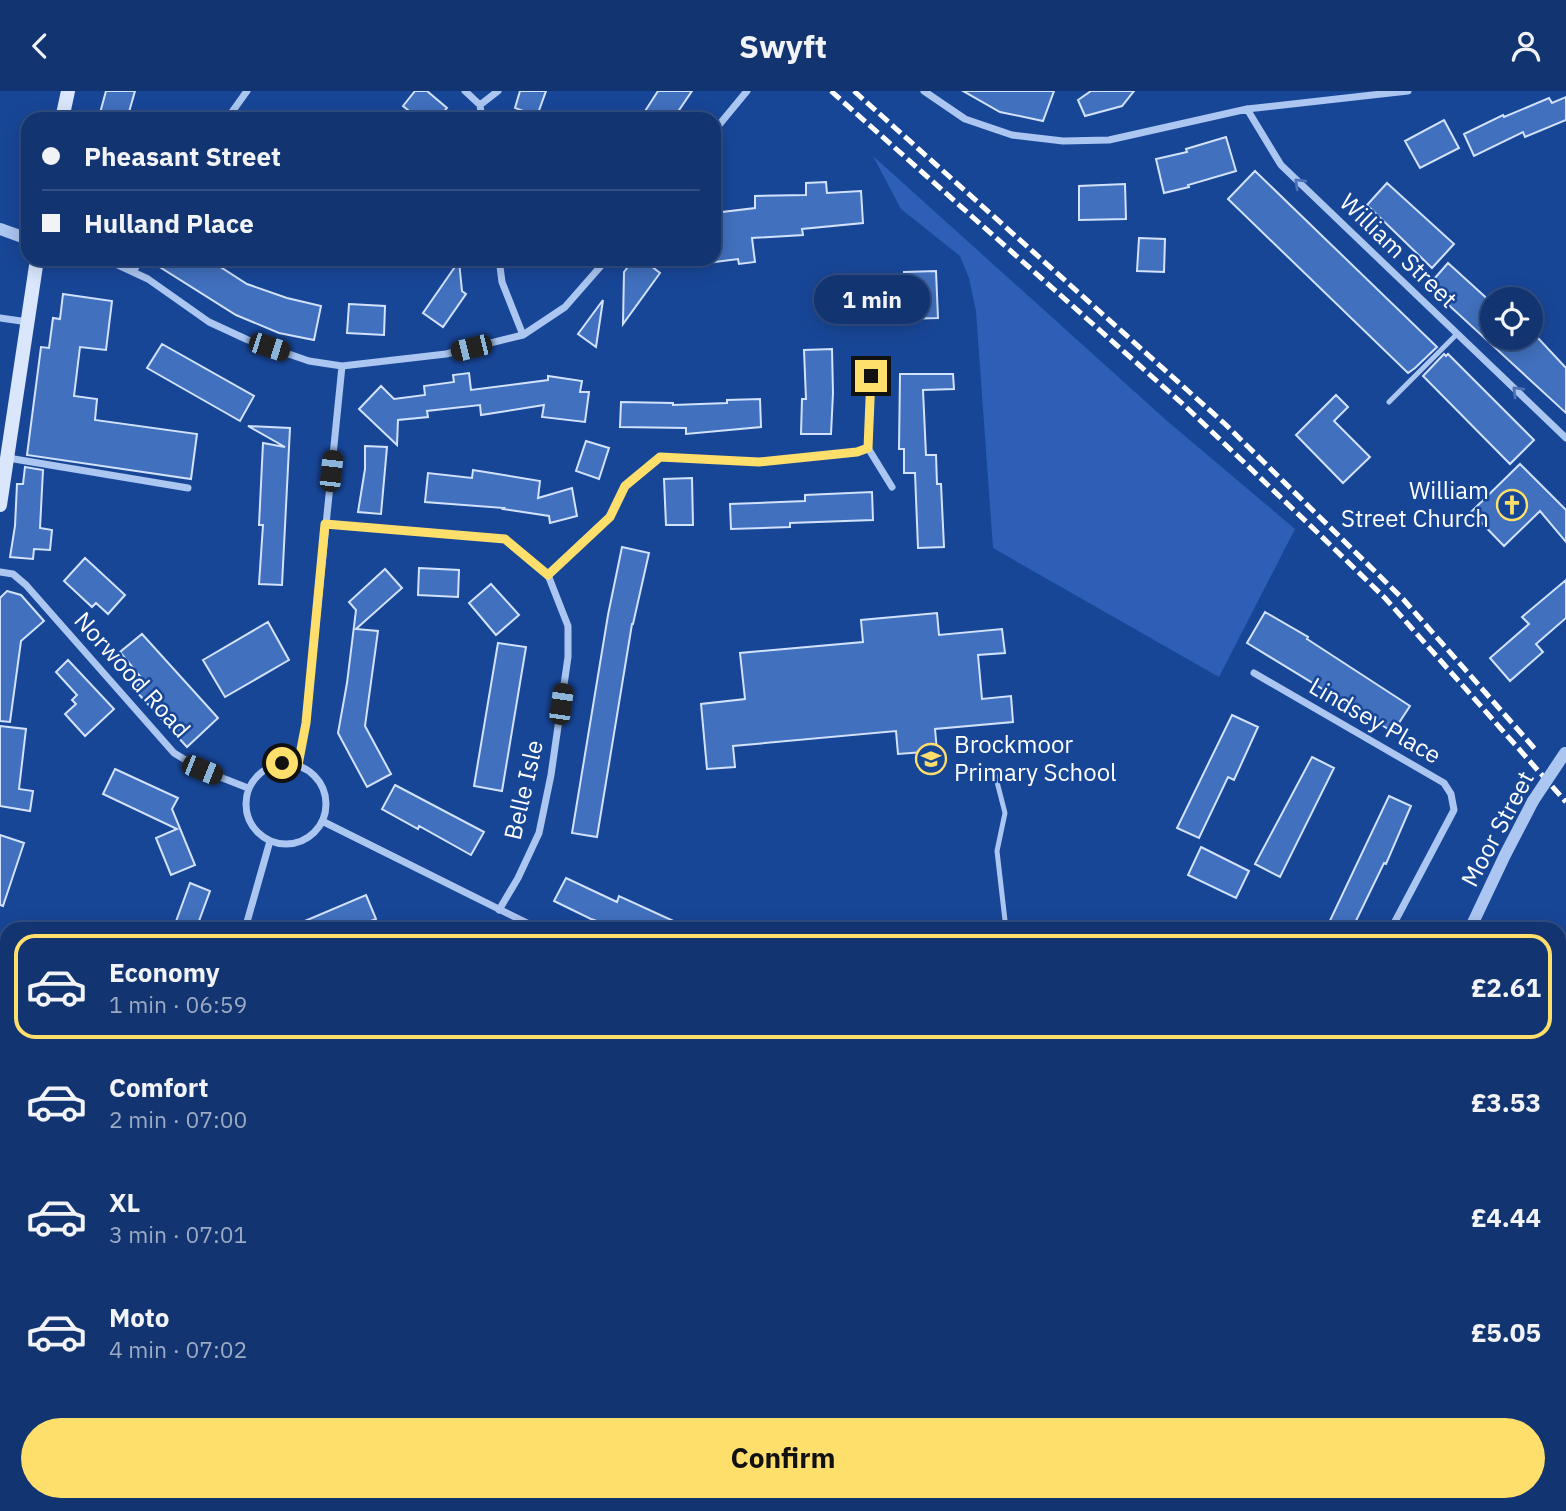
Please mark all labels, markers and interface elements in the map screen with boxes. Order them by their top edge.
text: Swyft [739,25,827,67]
icon: back [21,27,59,65]
icon: person [1507,27,1545,65]
text: Pheasant Street [84,139,281,173]
one-way arrow [1295,178,1308,191]
street label: William Street [1333,186,1464,314]
text: Hulland Place [84,206,254,240]
callout: 1 min [813,275,929,323]
text: 1 min [842,284,902,314]
map controls [1480,287,1543,350]
button: locate [1480,287,1543,350]
car [246,331,293,363]
car [449,333,494,363]
route end [855,360,887,392]
one-way arrow [1512,386,1525,399]
car [319,449,344,493]
place label: William Street Church [1341,474,1489,534]
church icon: William Street Church [1495,488,1529,522]
street label: Norwood Road [68,604,198,744]
street label: Lindsey Place [1304,670,1447,771]
car [548,682,575,726]
place label: Brockmoor Primary School [954,728,1117,788]
street label: Belle Isle [496,737,550,843]
school or university icon: Brockmoor Primary School [914,742,948,776]
route start [266,747,298,779]
car [179,752,226,788]
street label: Moor Street [1453,765,1541,892]
icon: car [25,955,88,1018]
text: Economy [109,955,220,989]
text: £2.61 [1471,970,1541,1004]
text: 1 min · 06:59 [109,989,247,1019]
icon: car [25,1070,88,1133]
text: Comfort [109,1070,208,1104]
text: £3.53 [1471,1085,1541,1119]
text: 2 min · 07:00 [109,1104,247,1134]
icon: car [25,1185,88,1248]
text: XL [109,1185,140,1219]
text: £4.44 [1471,1200,1541,1234]
text: 3 min · 07:01 [109,1219,247,1249]
icon: car [25,1300,88,1363]
text: Moto [109,1300,169,1334]
text: £5.05 [1471,1315,1541,1349]
text: 4 min · 07:02 [109,1334,247,1364]
button: Confirm [21,1418,1545,1498]

